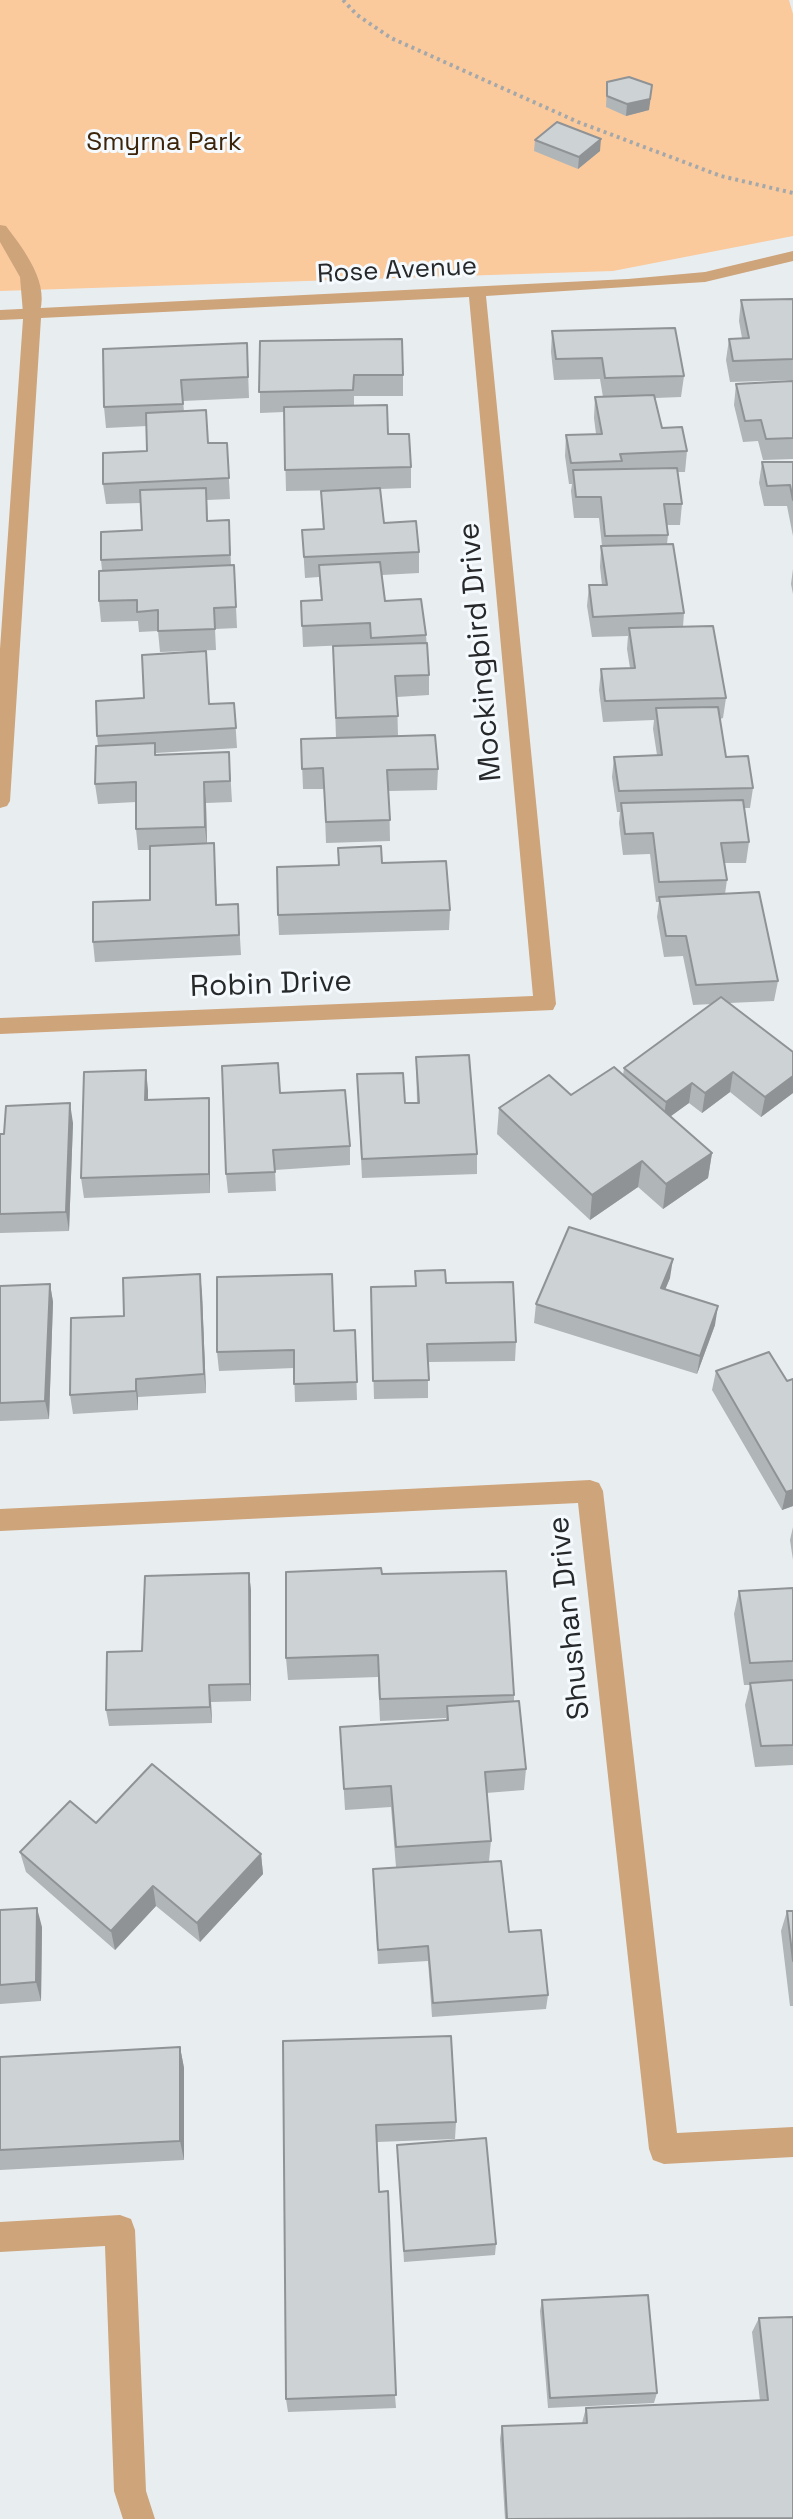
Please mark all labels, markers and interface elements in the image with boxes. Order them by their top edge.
park label: Smyrna Park [86,127,242,159]
street label: Rose Avenue [316,251,478,291]
street label: Mockingbird Drive [452,521,510,783]
street label: Robin Drive [189,964,353,1006]
street label: Shushan Drive [541,1515,599,1721]

